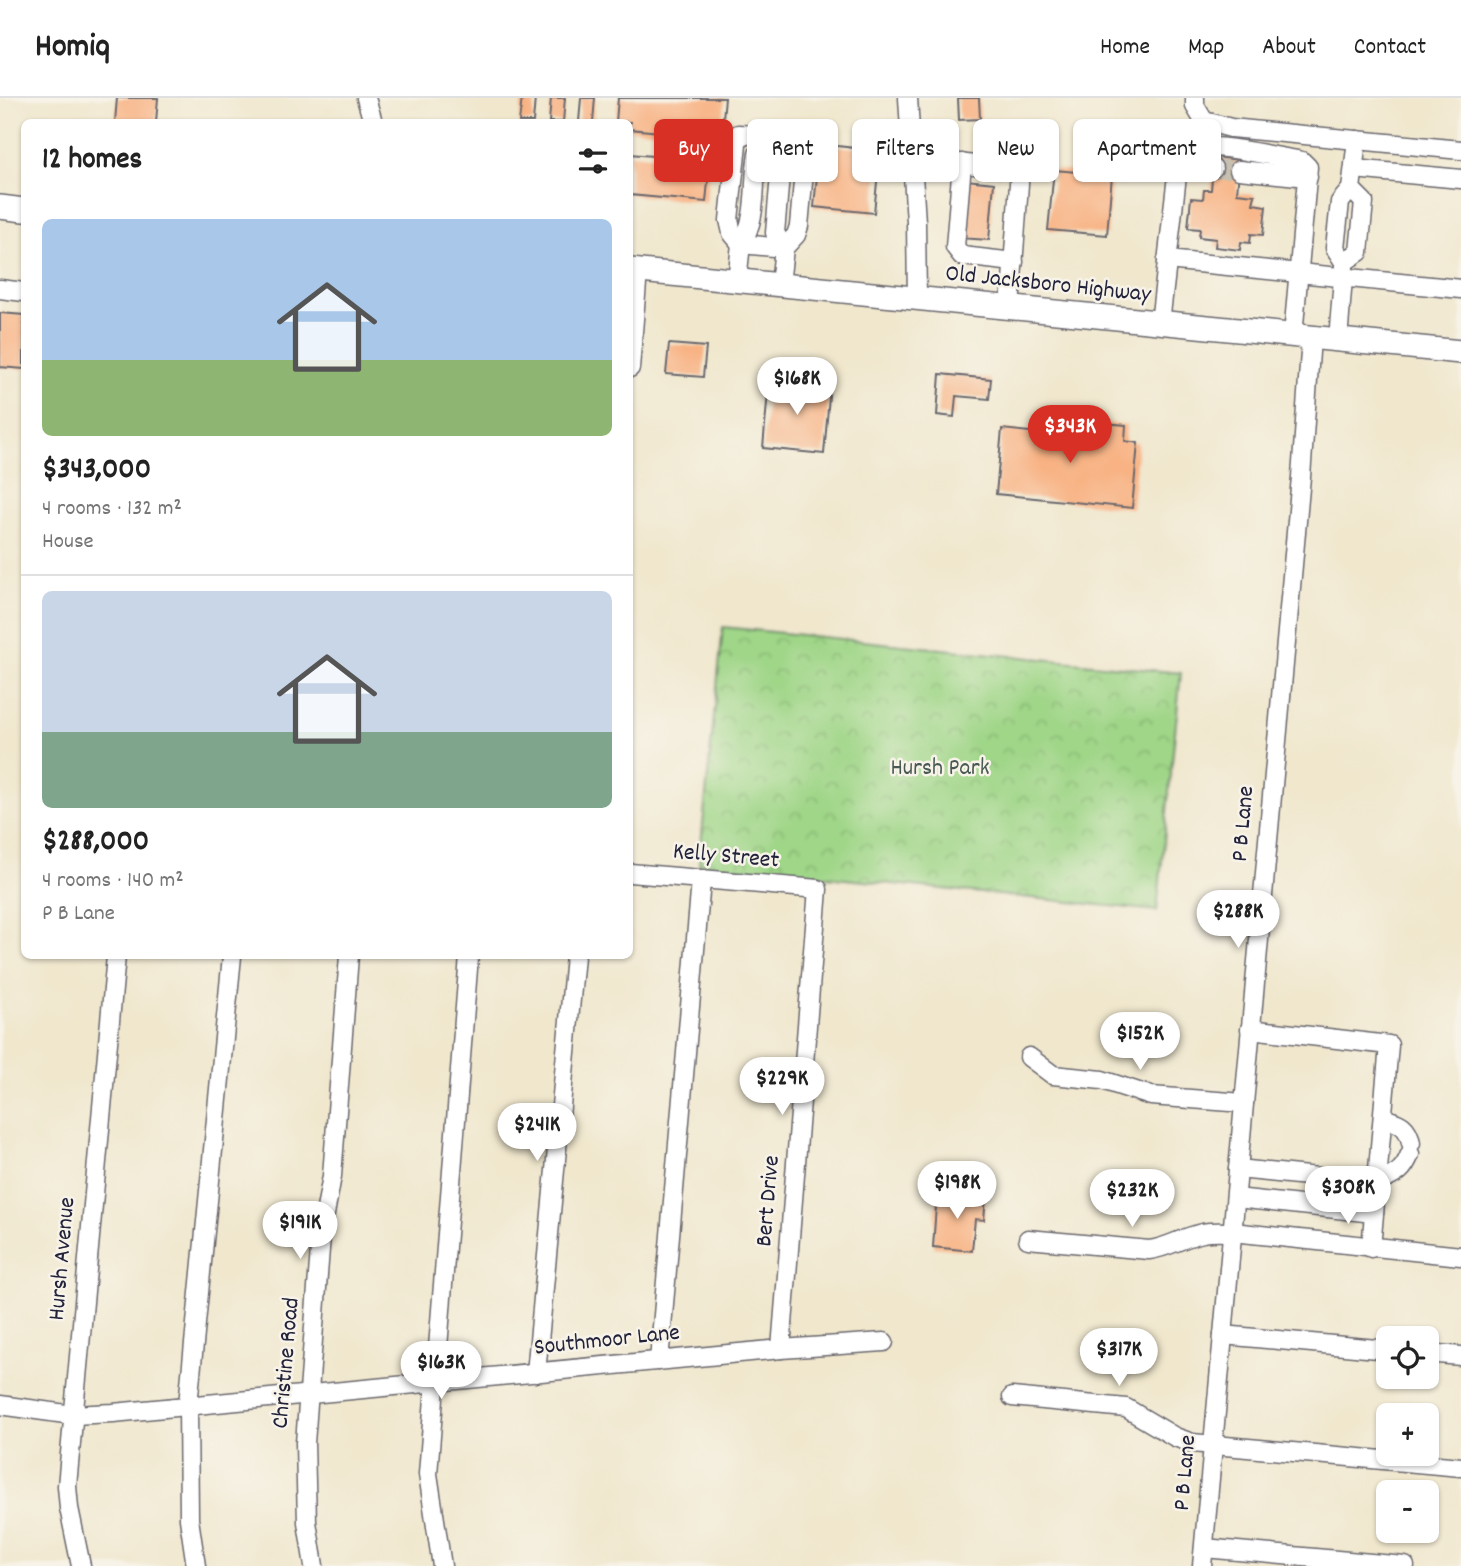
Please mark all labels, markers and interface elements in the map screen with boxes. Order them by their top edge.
text: Homiq [35,25,110,72]
text: Home [1100,31,1150,65]
text: Map [1188,31,1224,65]
text: About [1262,31,1316,65]
text: Contact [1354,31,1426,65]
chip: Buy [654,119,733,182]
chip: Rent [747,119,838,182]
chip: Filters [852,119,959,182]
chip: New [973,119,1059,182]
chip: Apartment [1073,119,1221,182]
text: 12 homes [42,140,142,183]
icon: filters [574,142,612,180]
street label: Old Jacksboro Highway [943,257,1154,313]
icon: home [264,264,390,390]
pin: $168K [748,358,846,417]
text: $168K [773,363,821,396]
pin: $343K [1021,406,1119,465]
text: $343K [1044,411,1096,444]
text: $343,000 [42,450,151,493]
text: 4 rooms · 132 m² [42,493,182,526]
text: House [42,526,94,559]
icon: home [264,636,390,762]
park label: Hursh Park [890,752,990,786]
street label: P B Lane [1224,785,1264,863]
text: $288,000 [42,822,149,865]
street label: Kelly Street [671,835,781,879]
text: 4 rooms · 140 m² [42,865,184,898]
pin: $288K [1189,890,1287,950]
text: $288K [1213,896,1263,929]
text: P B Lane [42,898,115,931]
pin: $152K [1091,1012,1189,1072]
text: $152K [1116,1018,1164,1051]
pin: $229K [733,1058,831,1117]
text: $229K [756,1063,808,1096]
pin: $241K [488,1104,586,1163]
text: $241K [514,1109,560,1142]
street label: Bert Drive [748,1154,790,1248]
pin: $198K [908,1162,1006,1221]
pin: $308K [1299,1166,1397,1226]
text: $198K [933,1167,981,1200]
pin: $232K [1083,1170,1181,1229]
text: $308K [1321,1172,1375,1205]
text: $232K [1106,1175,1158,1208]
street label: Hursh Avenue [41,1196,85,1322]
pin: $191K [251,1202,349,1261]
text: $191K [279,1207,321,1240]
street label: Christine Road [264,1296,310,1430]
street label: Southmoor Lane [532,1316,682,1366]
map controls [1376,1326,1439,1543]
button: locate [1376,1326,1439,1389]
pin: $317K [1070,1328,1168,1388]
text: $317K [1096,1334,1142,1367]
pin: $163K [392,1342,490,1401]
text: $163K [417,1347,465,1380]
button: + [1376,1403,1439,1466]
street label: P B Lane [1166,1434,1206,1512]
button: − [1376,1480,1439,1543]

